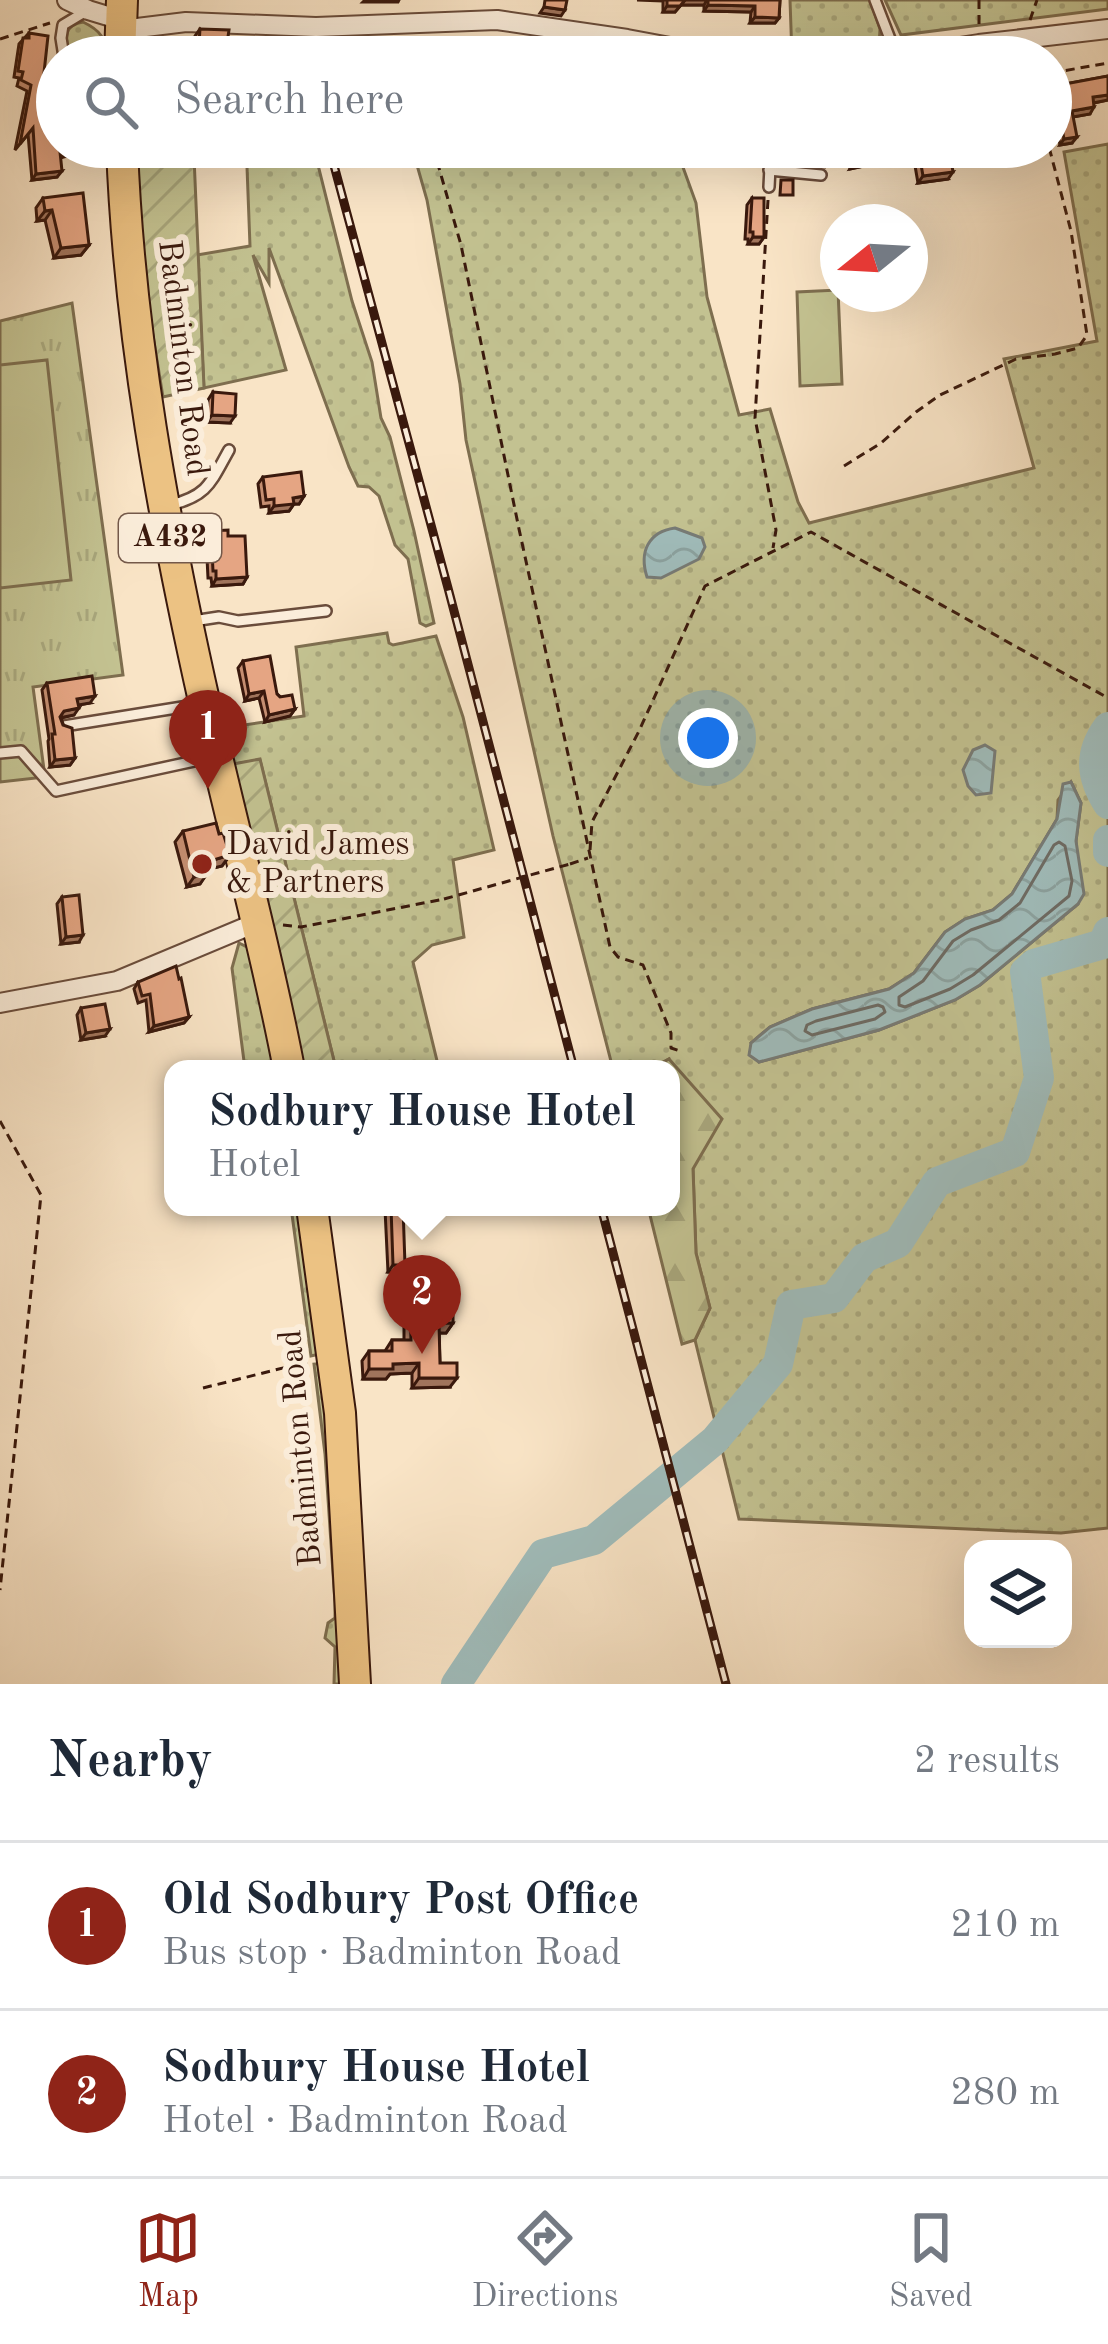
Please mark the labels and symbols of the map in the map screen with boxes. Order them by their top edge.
north arrow [820,204,928,312]
street label: Badminton Road [151,238,213,478]
road number: A432 [119,514,221,562]
pin: 1 [169,690,247,789]
your location [678,708,738,768]
place label: David James & Partners [226,829,410,900]
marker: David James & Partners [189,851,215,877]
pin: 2 [383,1255,461,1354]
street label: Badminton Road [275,1328,329,1568]

